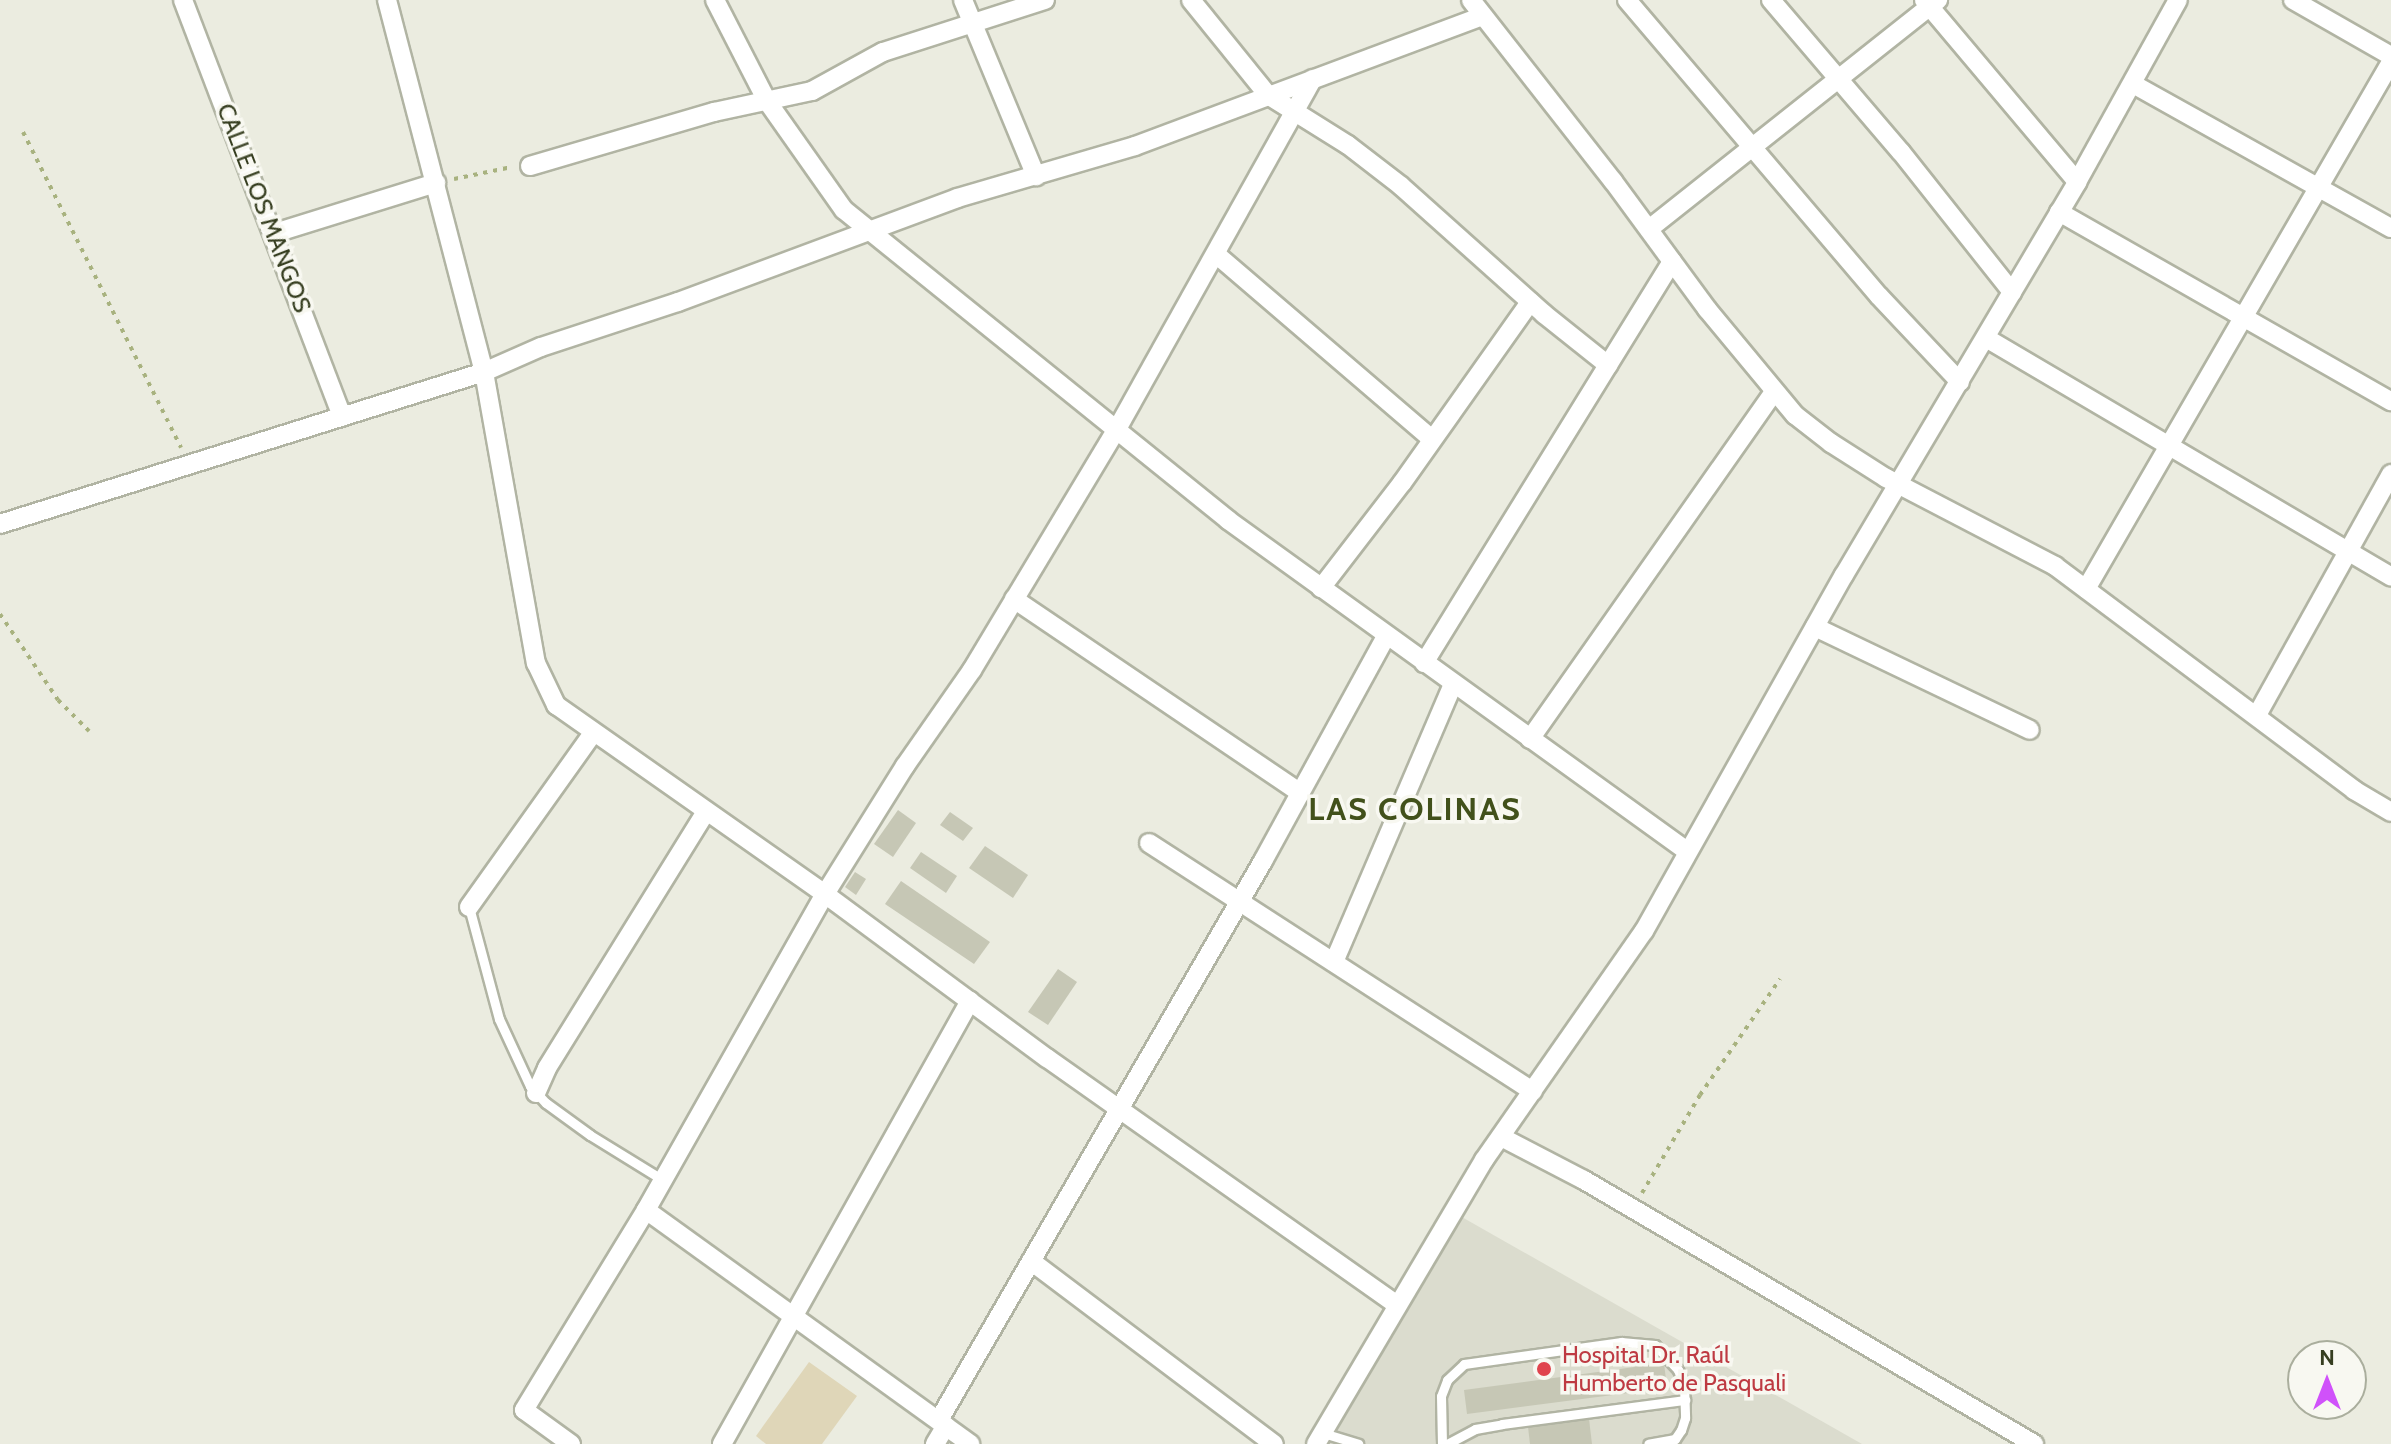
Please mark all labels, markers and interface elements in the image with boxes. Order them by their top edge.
street label: CALLE LOS MANGOS [211,99,317,317]
district label: LAS COLINAS [1308,790,1522,828]
north arrow [2287,1340,2367,1420]
place label: Hospital Dr. Raúl Humberto de Pasquali [1562,1341,1786,1397]
text: N [2319,1344,2335,1371]
marker: Hospital Dr. Raúl Humberto de Pasquali [1533,1358,1555,1380]

